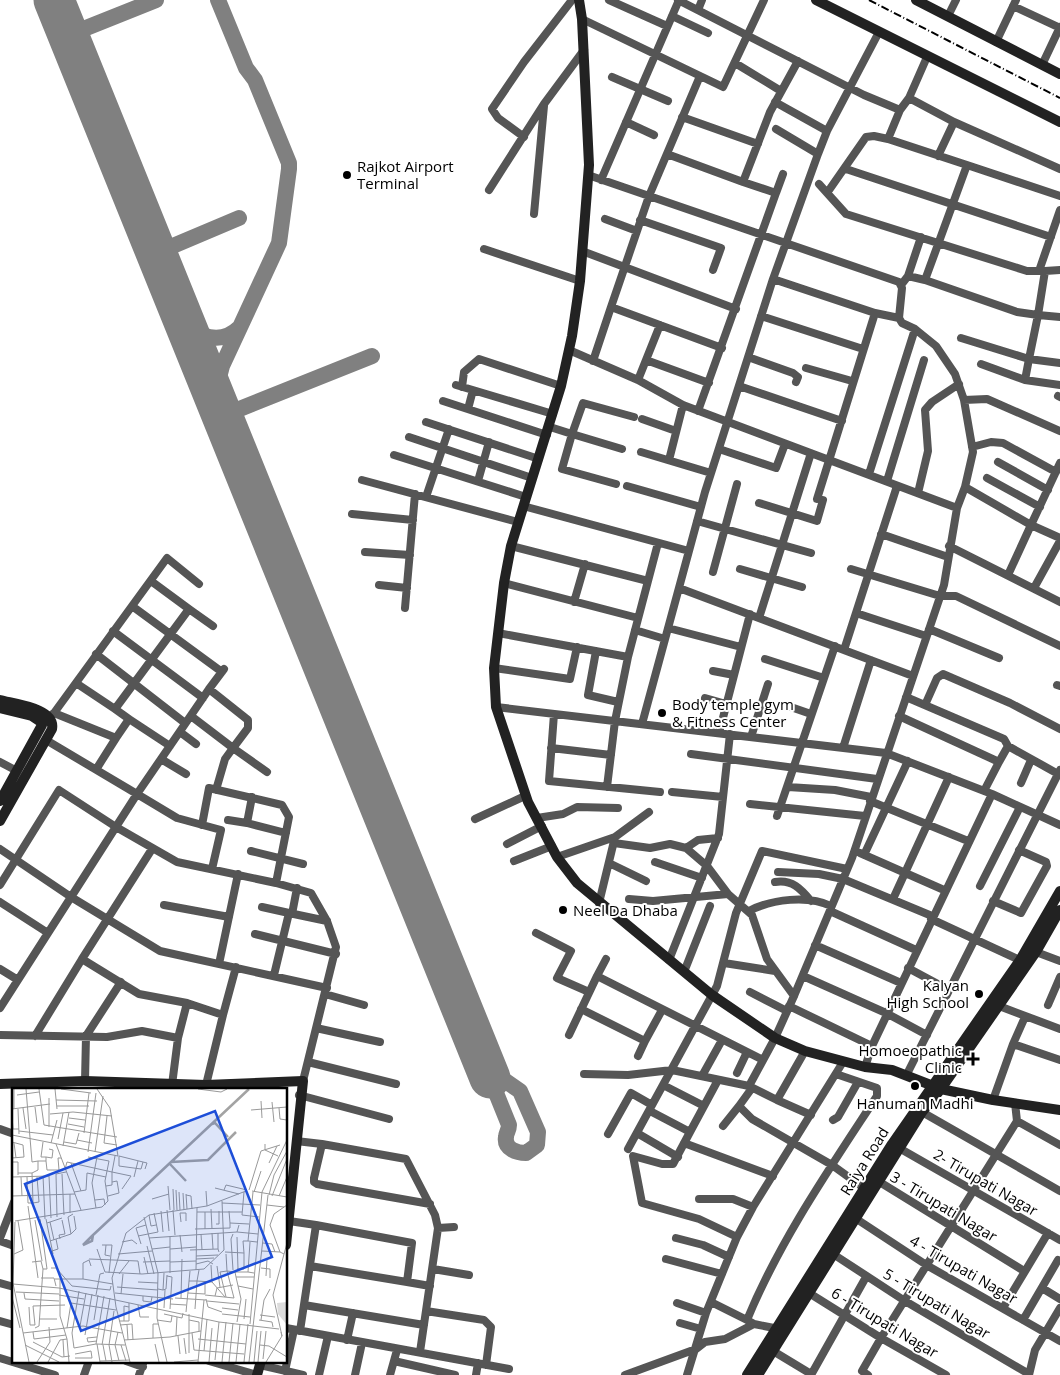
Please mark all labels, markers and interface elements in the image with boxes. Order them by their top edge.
place label: Rajkot Airport Terminal [357,156,454,193]
marker: Rajkot Airport Terminal [341,169,353,181]
place label: Body temple gym & Fitness Center [672,694,794,731]
marker: Body temple gym & Fitness Center [656,707,668,719]
place label: Neel Da Dhaba [573,900,678,920]
marker: Neel Da Dhaba [557,904,569,916]
place label: Kalyan High School [886,975,969,1012]
marker: Kalyan High School [973,988,985,1000]
place label: Homoeopathic Clinic [859,1040,962,1077]
marker: Homoeopathic Clinic [966,1052,980,1066]
marker: Hanuman Madhi [909,1080,921,1092]
inset map [12,1088,288,1362]
place label: Hanuman Madhi [856,1093,974,1113]
street label: Raiya Road [835,1123,893,1199]
street label: 2- Tirupati Nagar [930,1144,1042,1220]
street label: 3 - Tirupati Nagar [887,1166,1001,1246]
street label: 4 - Tirupati Nagar [906,1230,1022,1308]
street label: 5 - Tirupati Nagar [880,1263,994,1343]
street label: 6 - Tirupati Nagar [828,1282,942,1362]

